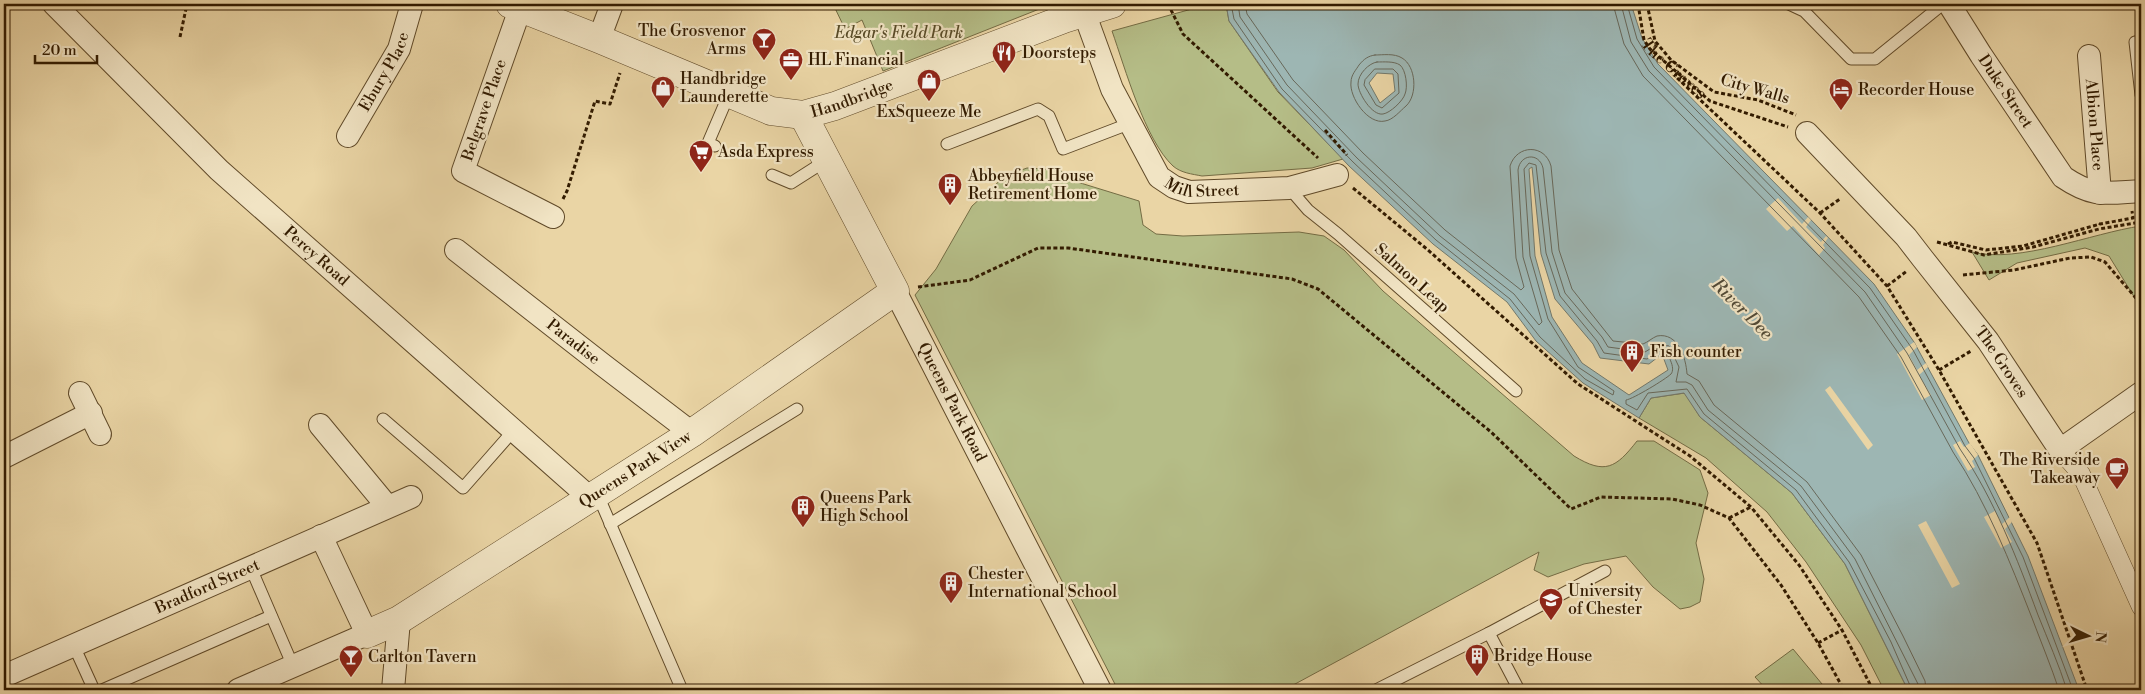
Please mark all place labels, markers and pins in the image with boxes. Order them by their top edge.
place label: The Grosvenor Arms [638,21,746,59]
bar icon: The Grosvenor Arms [751,27,777,61]
restaurant icon: Doorsteps [991,40,1017,74]
place label: Doorsteps [1022,43,1096,63]
office icon: HL Financial [778,47,804,81]
place label: HL Financial [808,50,904,70]
shop icon: ExSqueeze Me [916,68,942,102]
place label: Handbridge Launderette [680,69,769,107]
shop icon: Handbridge Launderette [650,75,676,109]
hotel icon: Recorder House [1828,77,1854,111]
place label: Recorder House [1858,80,1974,100]
place label: ExSqueeze Me [877,102,981,122]
supermarket icon: Asda Express [688,139,714,173]
place label: Asda Express [717,142,814,162]
place label: Abbeyfield House Retirement Home [967,166,1097,204]
building icon: Abbeyfield House Retirement Home [937,172,963,206]
building icon: Fish counter [1619,339,1645,373]
place label: Fish counter [1650,342,1742,362]
place label: The Riverside Takeaway [2000,450,2100,488]
cafe icon: The Riverside Takeaway [2104,456,2130,490]
place label: Queens Park High School [820,488,913,526]
building icon: Queens Park High School [790,494,816,528]
place label: Chester International School [968,564,1117,602]
building icon: Chester International School [938,570,964,604]
place label: University of Chester [1568,581,1643,619]
school or university icon: University of Chester [1538,587,1564,621]
building icon: Bridge House [1464,643,1490,677]
bar icon: Carlton Tavern [338,644,364,678]
place label: Bridge House [1493,646,1592,666]
place label: Carlton Tavern [368,647,477,667]

